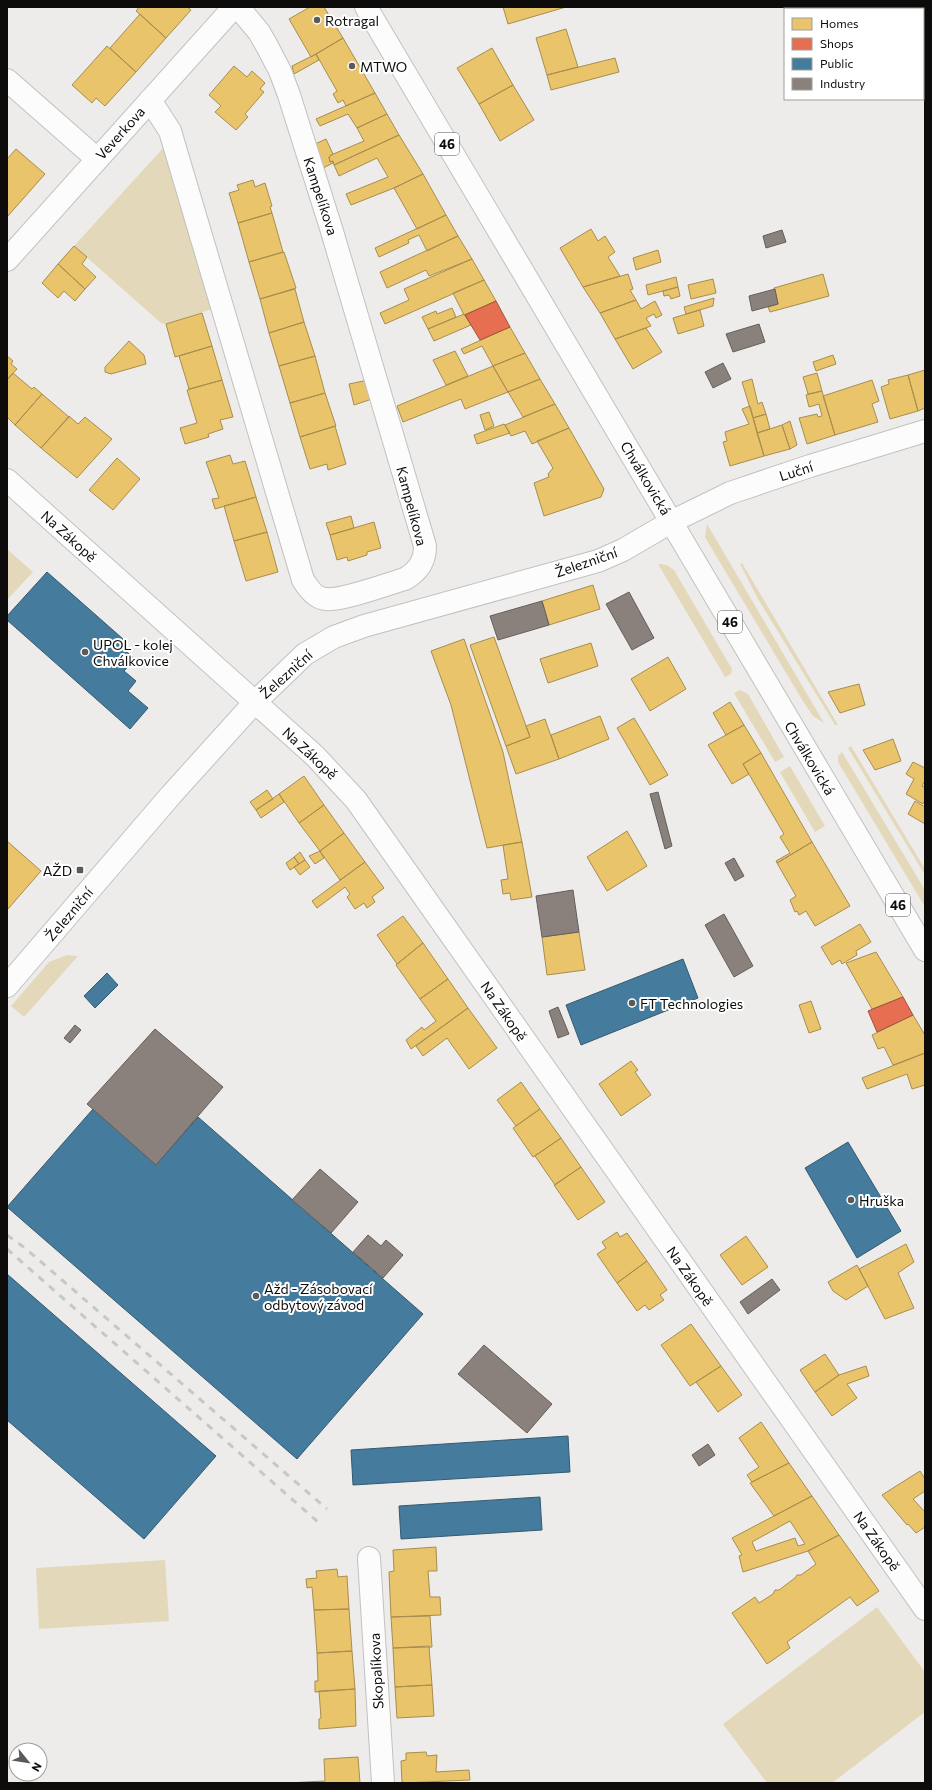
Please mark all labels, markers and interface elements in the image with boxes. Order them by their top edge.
legend [784,8,924,100]
place label: Rotragal [325,12,379,29]
marker: Rotragal [312,15,322,25]
text: Homes [820,16,858,30]
text: Shops [820,36,854,50]
text: Public [820,56,853,70]
place label: MTWO [360,58,407,75]
marker: MTWO [347,61,357,71]
text: Industry [820,76,865,90]
street label: Veverkova [92,103,148,163]
road number: 46 [435,133,459,155]
street label: Kampelíkova [300,155,342,237]
street label: Chválkovická [617,438,675,518]
street label: Luční [777,457,815,484]
street label: Kampelíkova [393,464,431,548]
street label: Na Zákopě [38,507,100,565]
street label: Železniční [553,543,620,581]
road number: 46 [718,611,742,633]
place label: UPOL - kolej Chválkovice [93,636,173,669]
street label: Železniční [256,646,316,702]
marker: UPOL - kolej Chválkovice [80,647,90,657]
street label: Chválkovická [781,718,839,798]
street label: Na Zákopě [279,723,341,783]
place label: AŽD [43,862,72,879]
marker: AŽD [75,865,85,875]
street label: Železniční [42,883,97,944]
road number: 46 [886,894,910,916]
street label: Na Zákopě [477,978,531,1044]
place label: FT Technologies [640,995,743,1012]
marker: FT Technologies [627,998,637,1008]
place label: Hruška [859,1192,904,1209]
marker: Hruška [846,1195,856,1205]
street label: Na Zákopě [663,1243,717,1309]
place label: Ažd - Zásobovací odbytový závod [264,1280,373,1313]
marker: Ažd - Zásobovací odbytový závod [251,1291,261,1301]
street label: Na Zákopě [850,1508,904,1574]
street label: Skopalíkova [366,1632,386,1710]
north arrow [8,1742,48,1782]
text: N [29,1760,45,1774]

